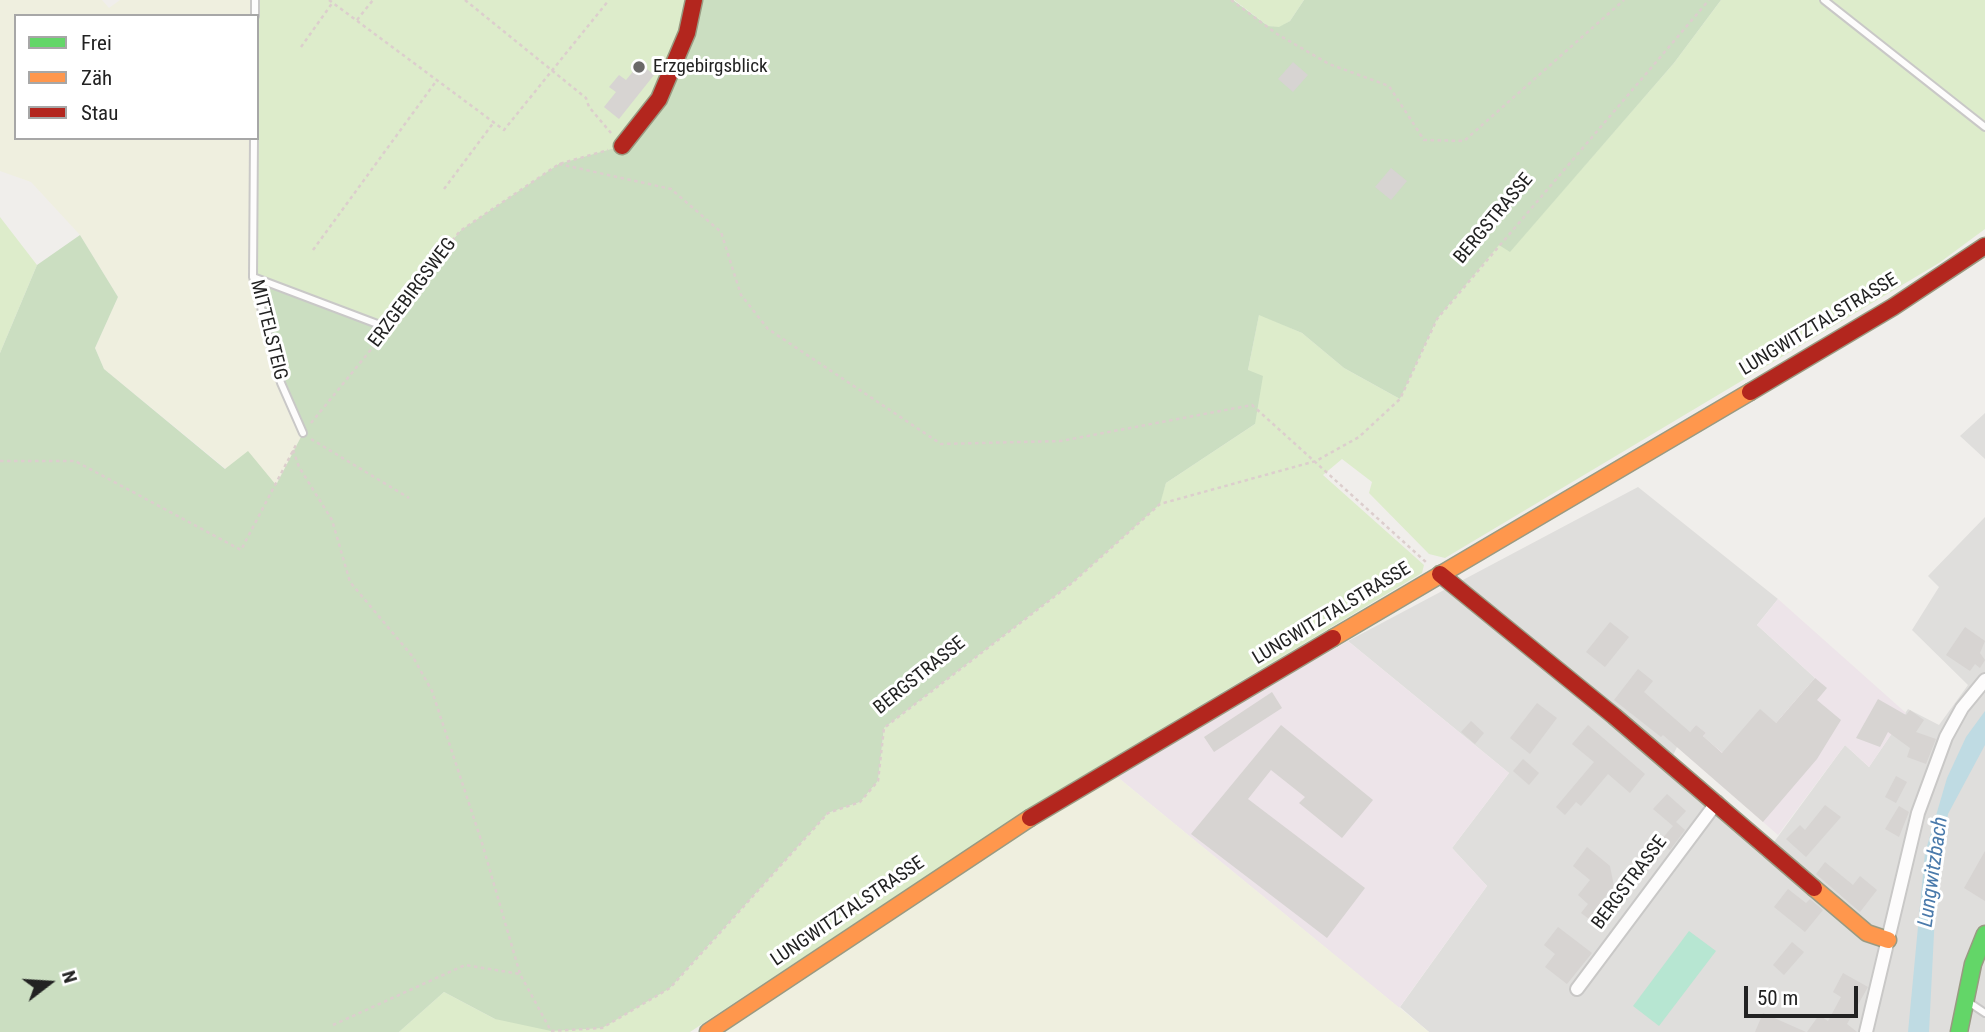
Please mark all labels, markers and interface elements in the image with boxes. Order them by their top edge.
legend [14,14,259,140]
text: Frei [81,31,112,55]
place label: Erzgebirgsblick [653,56,768,78]
marker: Erzgebirgsblick [631,59,647,75]
text: Zäh [81,66,112,90]
text: Stau [81,101,118,125]
street label: BERGSTRASSE [1450,169,1538,269]
street label: ERZGEBIRGSWEG [364,234,462,352]
street label: LUNGWITZTALSTRASSE [1736,269,1902,381]
street label: MITTELSTEIG [245,278,291,382]
street label: LUNGWITZTALSTRASSE [1249,558,1415,670]
street label: BERGSTRASSE [870,632,970,720]
water label: Lungwitzbach [1914,815,1954,929]
street label: BERGSTRASSE [1587,832,1673,934]
street label: LUNGWITZTALSTRASSE [767,852,929,972]
north arrow [14,948,84,1018]
text: N [57,968,82,986]
scale bar [1747,972,1861,1016]
text: 50 m [1757,986,1798,1010]

